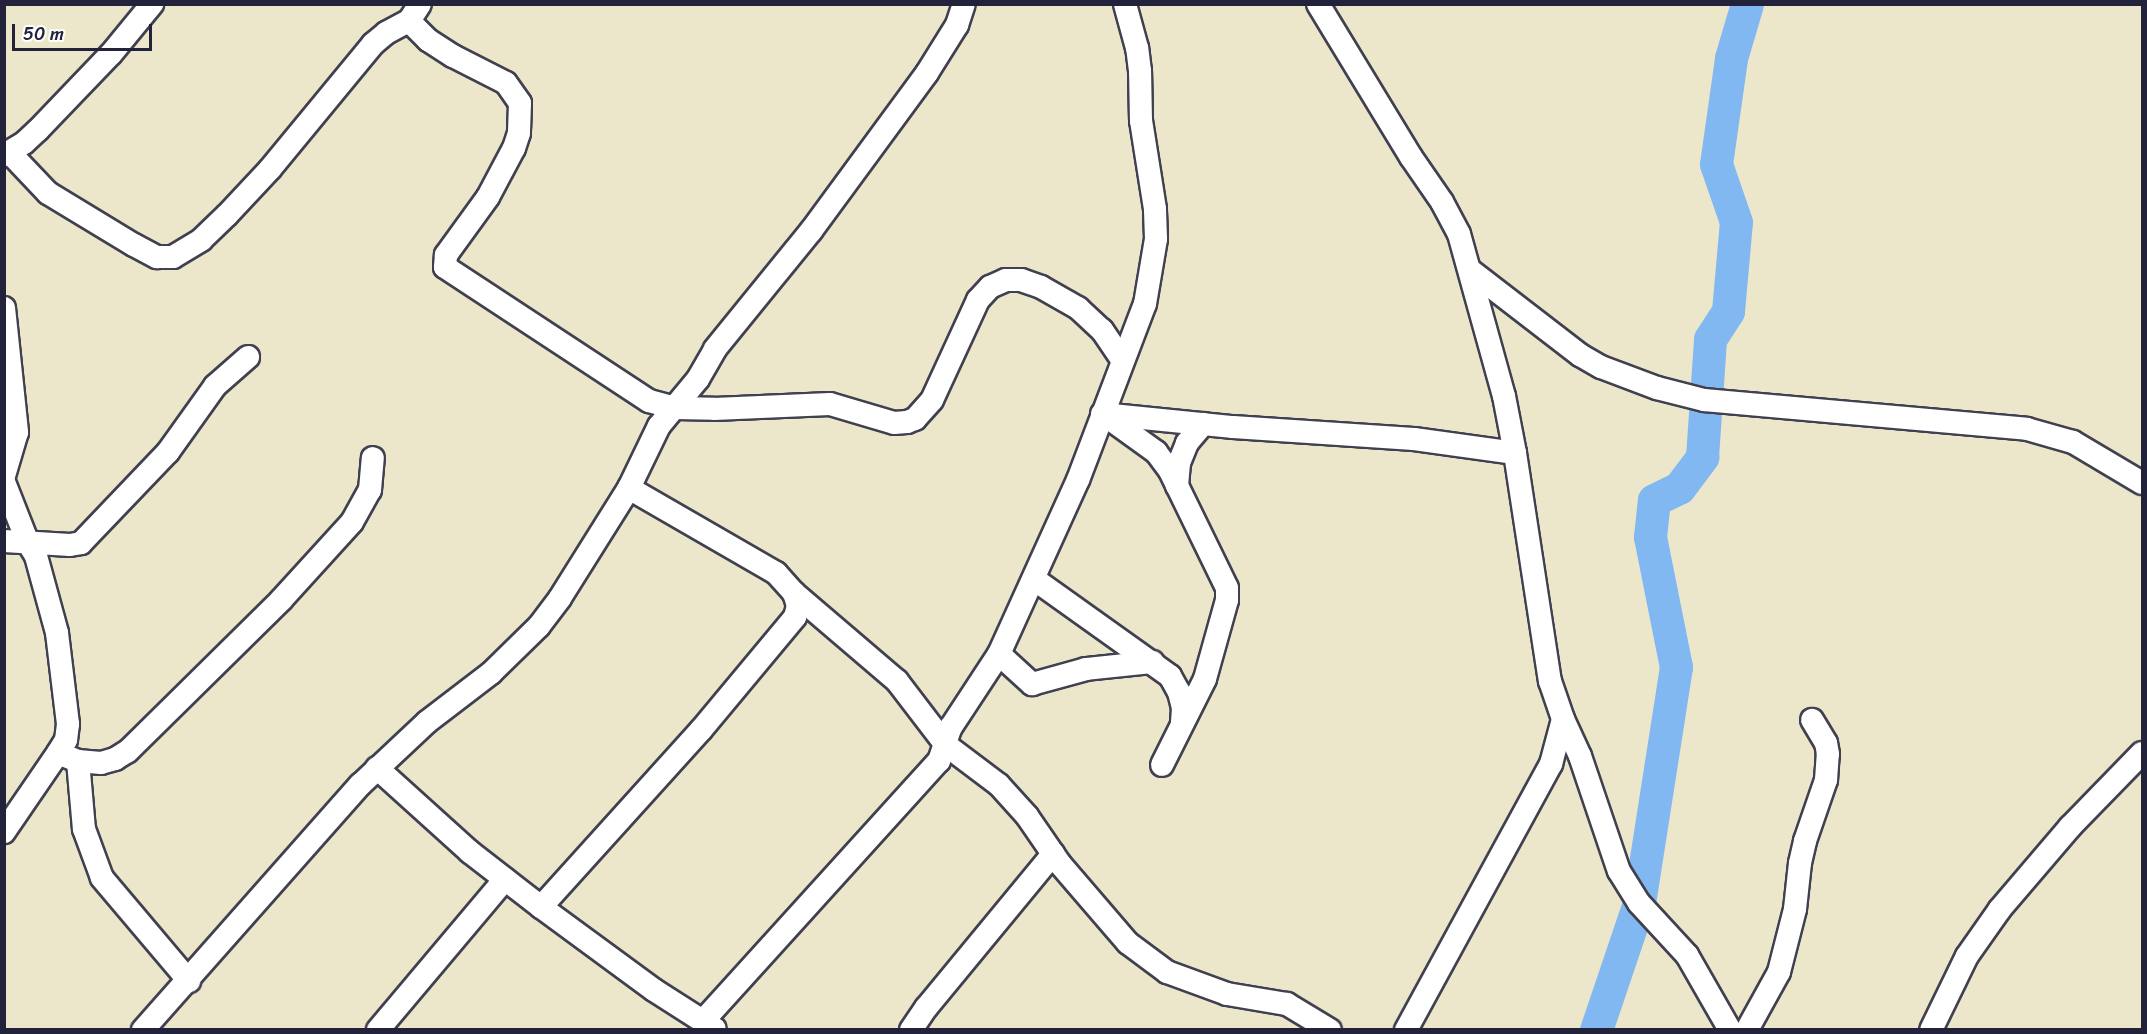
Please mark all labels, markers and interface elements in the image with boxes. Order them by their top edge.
scale bar [15,12,154,50]
text: 50 m [23,18,64,50]

